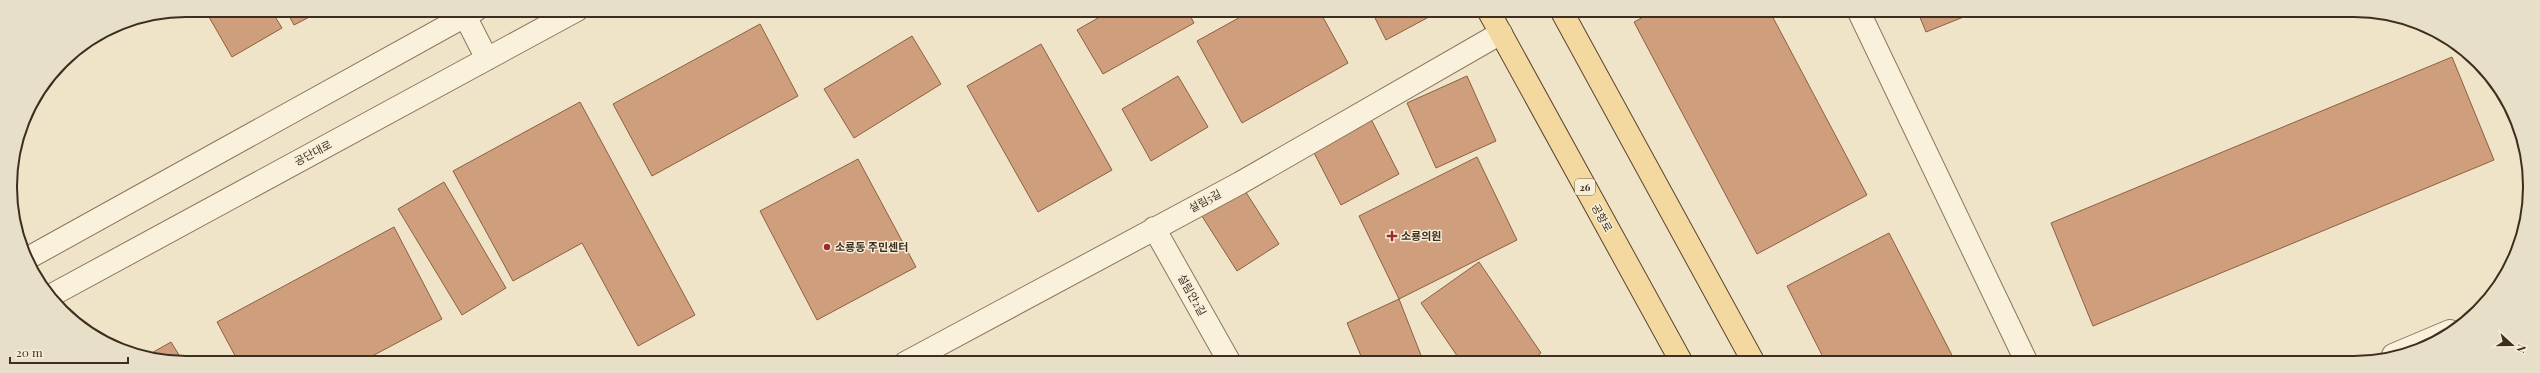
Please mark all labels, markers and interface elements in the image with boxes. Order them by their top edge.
street label: 공단대로 [291,136,334,169]
road number: 26 [1575,179,1595,195]
street label: 설림5길 [1186,186,1224,215]
street label: 공항로 [1589,201,1616,235]
place label: 소룡의원 [1401,228,1441,243]
marker: 소룡의원 [1386,230,1398,242]
place label: 소룡동 주민센터 [835,239,908,254]
marker: 소룡동 주민센터 [822,242,832,252]
street label: 설림안2길 [1175,271,1210,318]
north arrow [2492,325,2532,365]
scale bar [10,339,128,365]
text: N [2513,342,2530,355]
text: 20 m [16,344,43,360]

